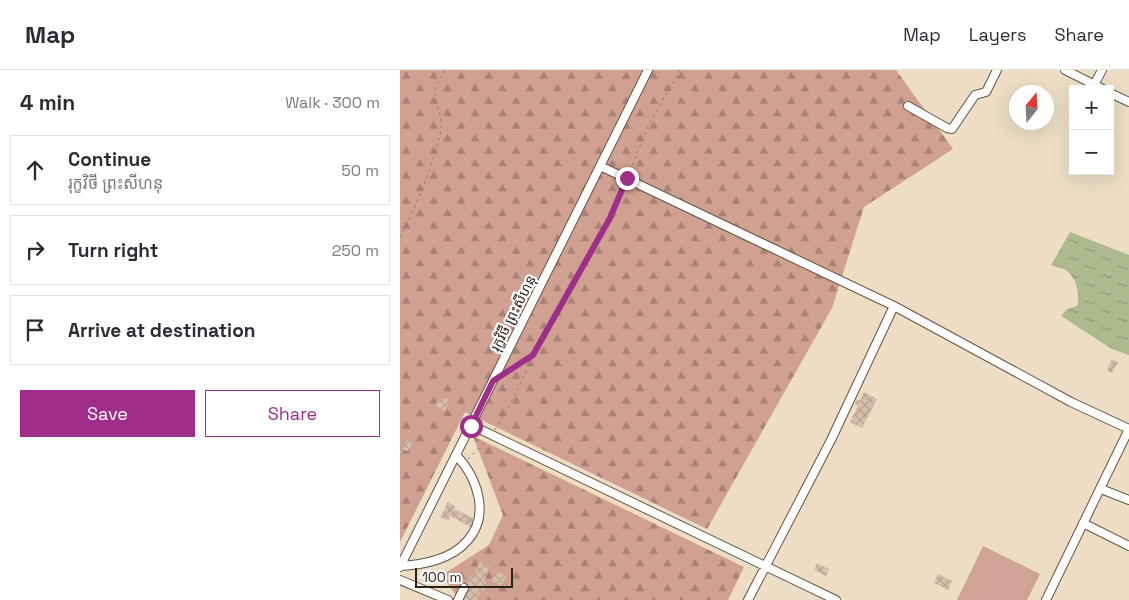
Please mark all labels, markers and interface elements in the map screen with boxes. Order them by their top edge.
text: Map [25,19,75,50]
text: Map [903,23,941,46]
text: Layers [969,23,1026,46]
text: Share [1054,23,1104,46]
north arrow [1009,85,1054,130]
map controls [1069,85,1114,175]
button: + [1069,85,1114,130]
text: 4 min [20,89,75,116]
text: Walk · 300 m [285,92,380,113]
button: − [1069,130,1114,175]
text: Continue [68,147,151,172]
icon: ahead [21,156,49,184]
text: 50 m [341,160,379,181]
route end [616,167,639,190]
text: រុក្ខវិថី ព្រះសីហនុ [68,173,163,194]
icon: right [21,236,49,264]
text: Turn right [68,238,158,263]
text: 250 m [332,240,379,261]
street label: រុក្ខវិថី ព្រះសីហនុ [486,272,540,354]
icon: arrive [21,316,49,344]
text: Arrive at destination [68,318,256,343]
button: Save [20,390,195,437]
button: Share [205,390,380,437]
route start [460,415,483,438]
scale bar [415,565,512,588]
text: 100 m [422,568,461,586]

